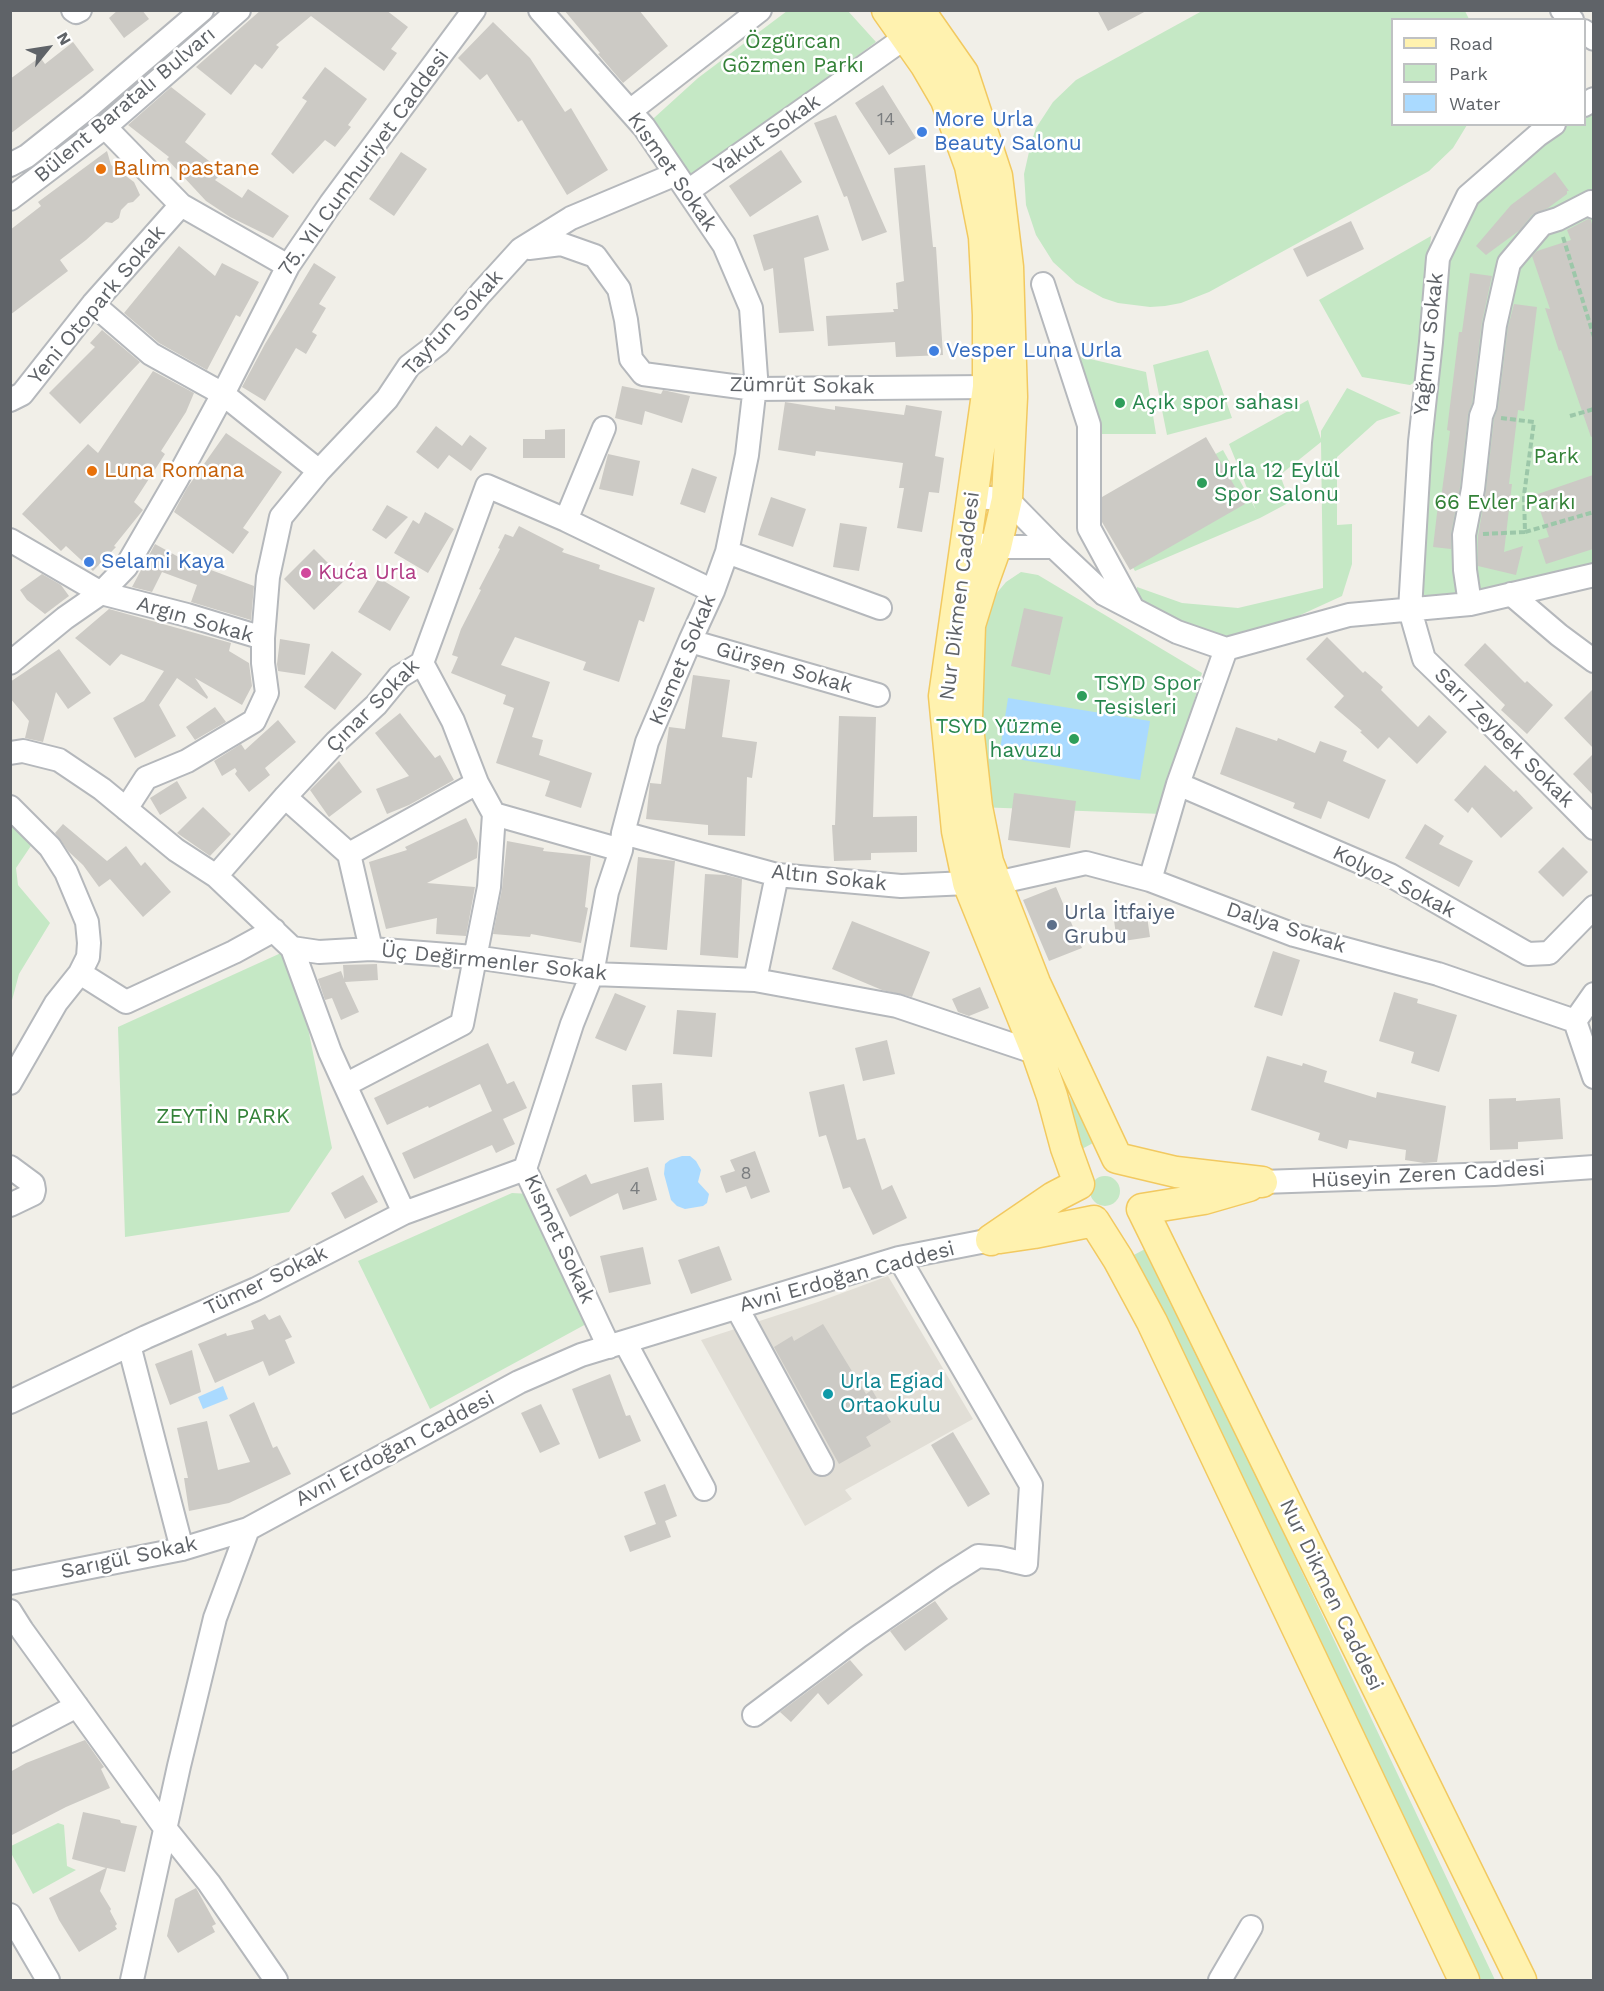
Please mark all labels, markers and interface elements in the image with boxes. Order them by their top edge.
north arrow [18,18,78,78]
legend [1391,18,1586,126]
street label: Bülent Baratalı Bulvarı [29,22,221,188]
text: N [53,29,75,49]
park label: Özgürcan Gözmen Parkı [722,29,864,79]
text: Road [1449,33,1493,54]
street label: 75. Yıl Cumhuriyet Caddesi [273,45,455,281]
text: Park [1449,63,1488,84]
street label: Yakut Sokak [709,89,825,181]
text: Water [1449,93,1501,114]
place label: More Urla Beauty Salonu [934,107,1082,157]
street label: Kısmet Sokak [622,108,722,236]
house number: 14 [877,109,895,131]
marker: More Urla Beauty Salonu [915,125,929,139]
place label: Balım pastane [113,156,260,182]
marker: Balım pastane [94,162,108,176]
street label: Yeni Otopark Sokak [23,220,171,390]
street label: Tayfun Sokak [398,265,508,381]
street label: Yağmur Sokak [1409,271,1449,417]
place label: Vesper Luna Urla [946,338,1122,364]
marker: Vesper Luna Urla [927,344,941,358]
street label: Zümrüt Sokak [729,372,875,400]
place label: Açık spor sahası [1132,390,1299,416]
marker: Açık spor sahası [1113,396,1127,410]
park label: Park [1533,444,1579,470]
place label: Luna Romana [104,458,244,484]
place label: Urla 12 Eylül Spor Salonu [1214,458,1340,508]
marker: Luna Romana [85,464,99,478]
marker: Urla 12 Eylül Spor Salonu [1195,476,1209,490]
street label: Nur Dikmen Caddesi [935,490,985,702]
park label: 66 Evler Parkı [1434,490,1576,516]
place label: Selami Kaya [101,549,225,575]
marker: Selami Kaya [82,555,96,569]
place label: Kuća Urla [318,560,417,586]
marker: Kuća Urla [299,566,313,580]
street label: Argın Sokak [134,591,256,649]
street label: Kısmet Sokak [644,591,722,729]
street label: Gürşen Sokak [713,636,855,700]
street label: Çınar Sokak [321,654,425,758]
street label: Sarı Zeybek Sokak [1429,663,1579,813]
place label: TSYD Spor Tesisleri [1094,671,1201,721]
marker: TSYD Spor Tesisleri [1075,689,1089,703]
place label: TSYD Yüzme havuzu [936,714,1062,764]
marker: TSYD Yüzme havuzu [1067,732,1081,746]
street label: Kolyoz Sokak [1328,840,1460,924]
street label: Altın Sokak [770,859,888,897]
street label: Dalya Sokak [1223,897,1349,959]
place label: Urla İtfaiye Grubu [1064,900,1175,950]
marker: Urla İtfaiye Grubu [1045,918,1059,932]
street label: Üç Değirmenler Sokak [380,938,608,986]
park label: ZEYTİN PARK [156,1104,290,1130]
street label: Hüseyin Zeren Caddesi [1310,1156,1546,1194]
house number: 8 [740,1163,752,1185]
street label: Kısmet Sokak [518,1170,600,1308]
house number: 4 [630,1178,640,1200]
street label: Avni Erdoğan Caddesi [737,1236,957,1318]
street label: Tümer Sokak [200,1240,332,1322]
place label: Urla Egiad Ortaokulu [840,1369,944,1419]
street label: Avni Erdoğan Caddesi [291,1386,499,1512]
marker: Urla Egiad Ortaokulu [821,1387,835,1401]
street label: Nur Dikmen Caddesi [1274,1495,1388,1695]
street label: Sarıgül Sokak [59,1531,199,1585]

